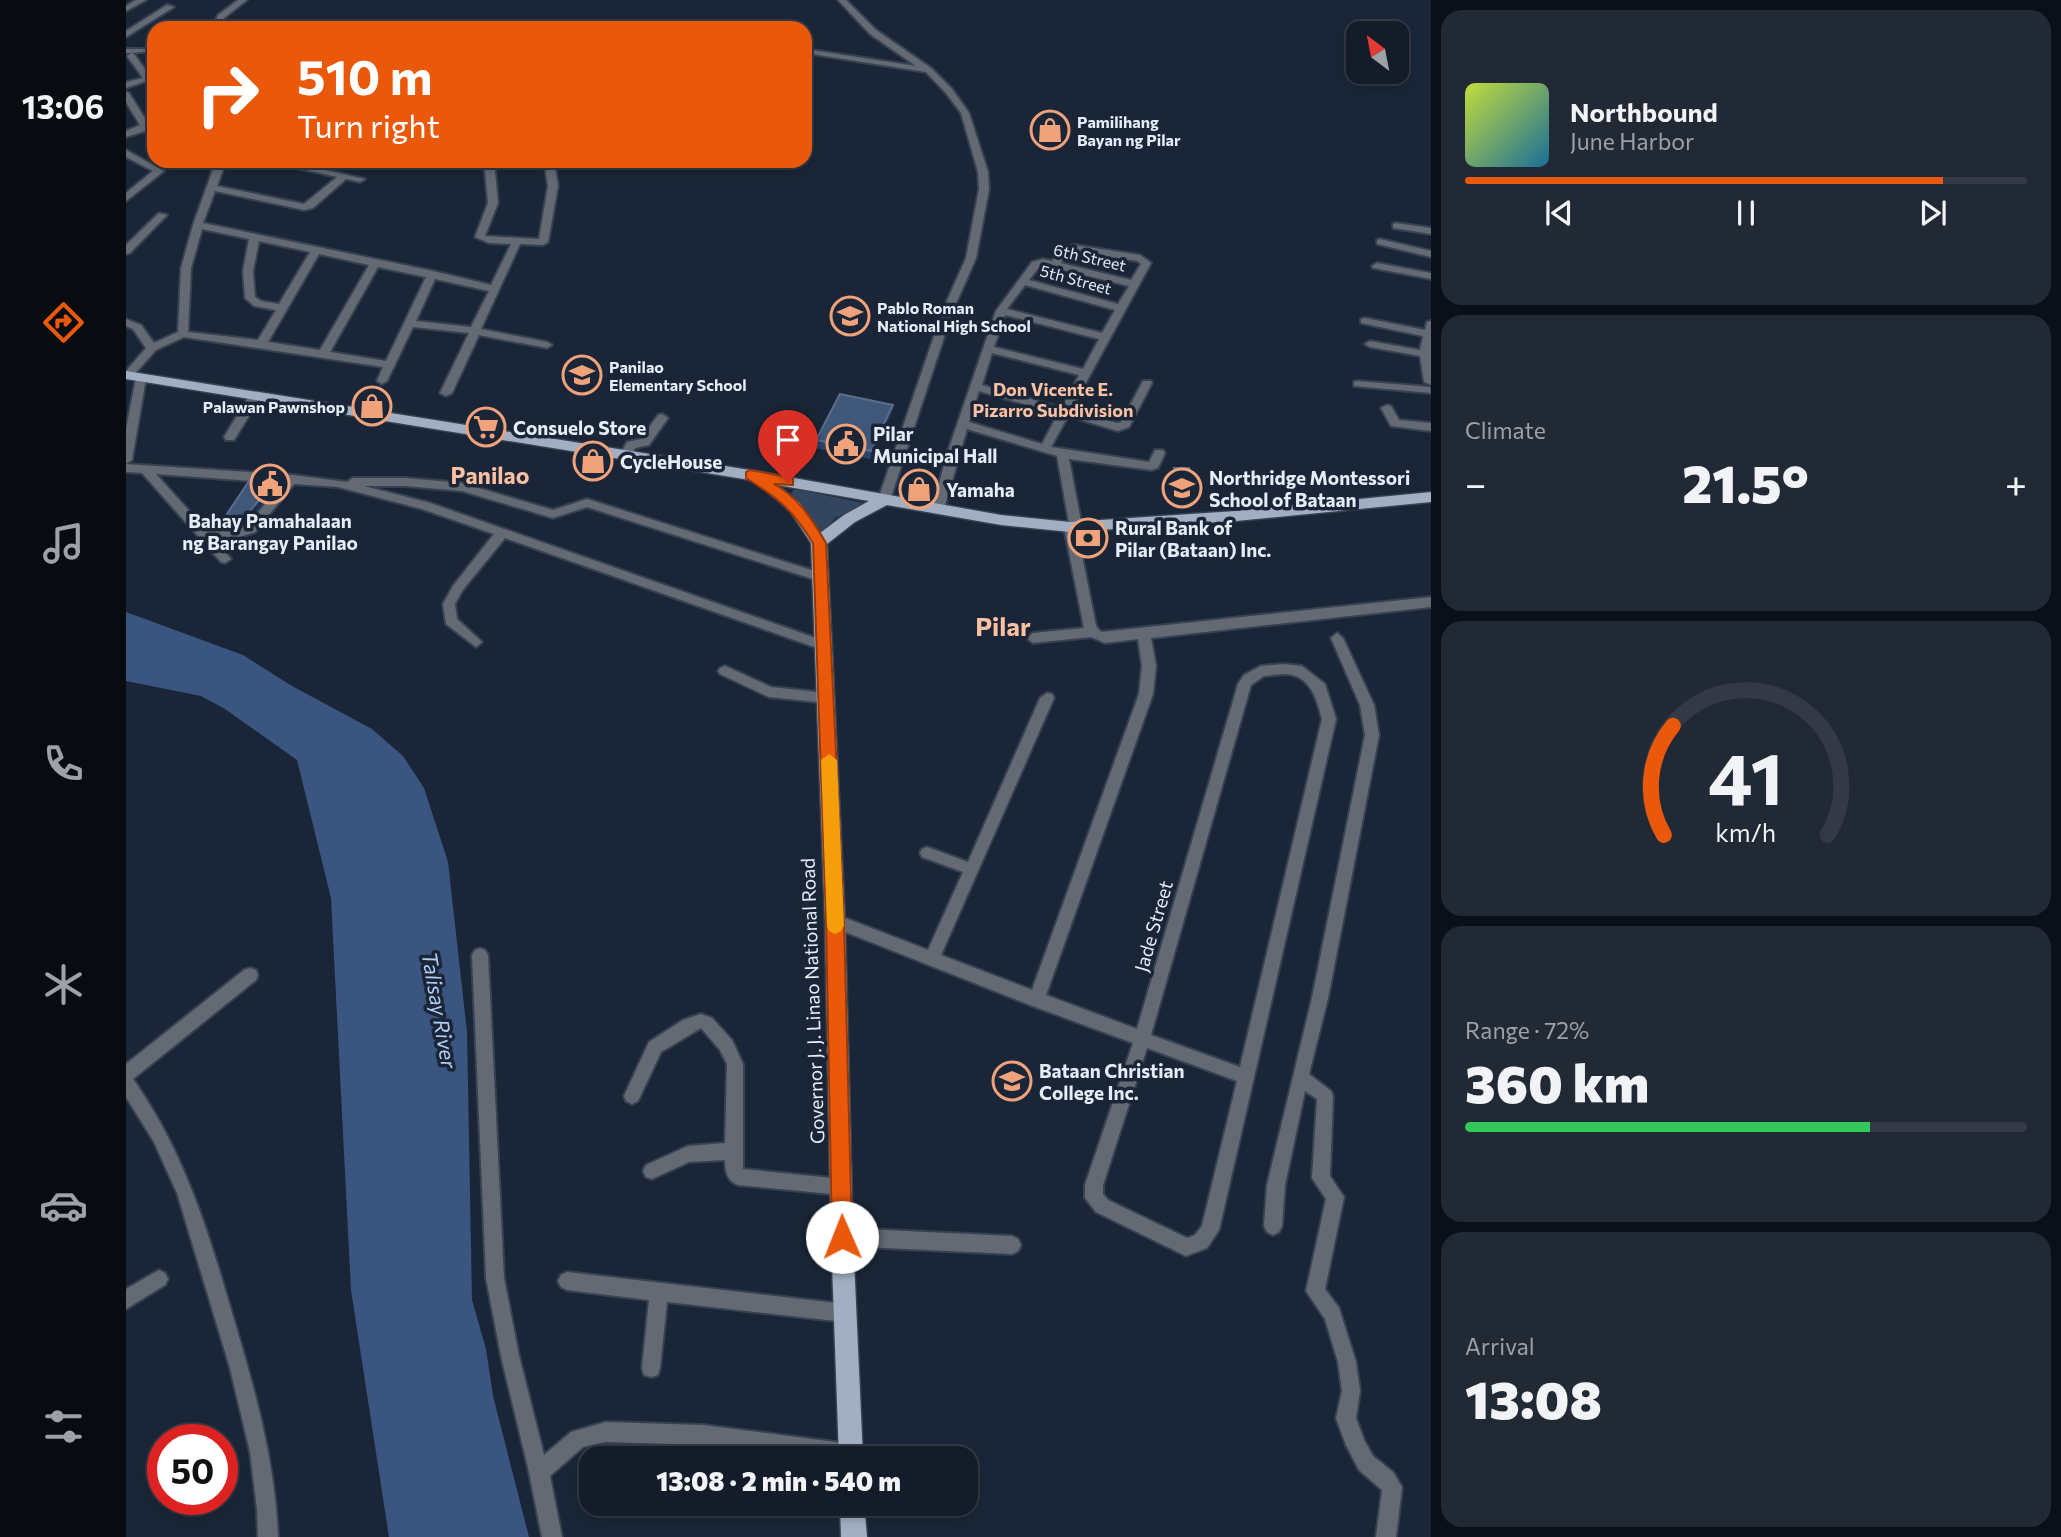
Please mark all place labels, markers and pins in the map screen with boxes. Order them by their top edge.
shop icon: Pamilihang Bayan ng Pilar [1029,109,1071,151]
place label: Pamilihang Bayan ng Pilar [1077,112,1181,149]
school or university icon: Pablo Roman National High School [829,295,871,337]
place label: Pablo Roman National High School [877,298,1031,335]
school or university icon: Panilao Elementary School [561,354,603,396]
place label: Panilao Elementary School [609,357,747,394]
shop icon: Palawan Pawnshop [351,385,393,427]
place label: Palawan Pawnshop [203,397,345,416]
supermarket icon: Consuelo Store [465,406,507,448]
pin [758,410,818,482]
place label: Consuelo Store [513,416,646,439]
place label: Pilar Municipal Hall [873,422,998,467]
public building icon: Pilar Municipal Hall [825,423,867,465]
shop icon: CycleHouse [572,440,614,482]
place label: CycleHouse [620,450,722,473]
public building icon: Bahay Pamahalaan ng Barangay Panilao [249,463,291,505]
place label: Northridge Montessori School of Bataan [1209,466,1410,511]
school or university icon: Northridge Montessori School of Bataan [1161,467,1203,509]
shop icon: Yamaha [898,468,940,510]
place label: Yamaha [946,478,1015,501]
place label: Bahay Pamahalaan ng Barangay Panilao [182,509,358,554]
place label: Rural Bank of Pilar (Bataan) Inc. [1115,516,1271,561]
bank icon: Rural Bank of Pilar (Bataan) Inc. [1067,517,1109,559]
place label: Bataan Christian College Inc. [1039,1059,1184,1104]
school or university icon: Bataan Christian College Inc. [991,1060,1033,1102]

